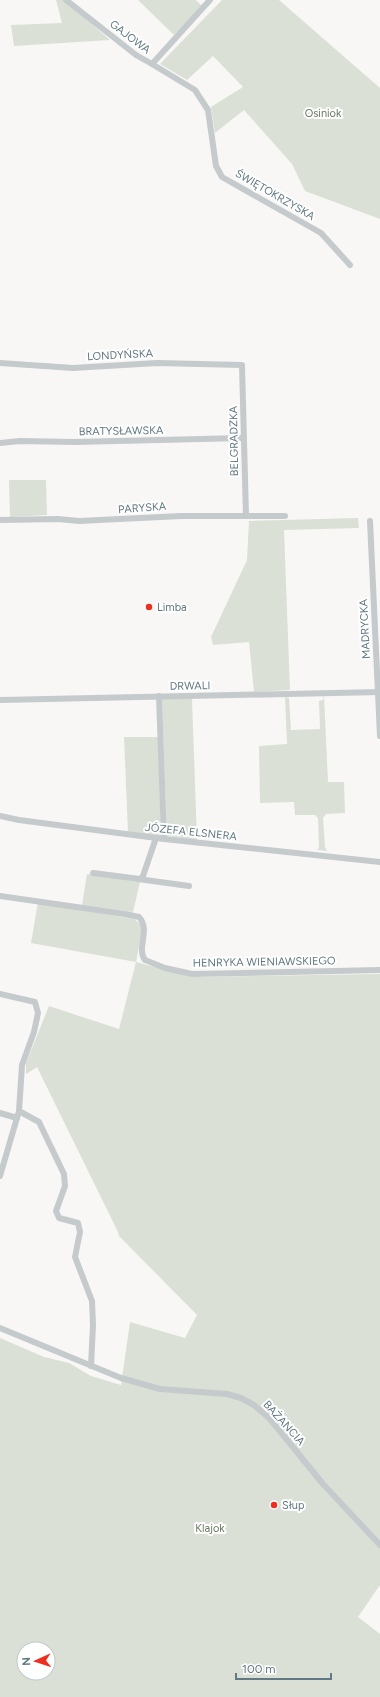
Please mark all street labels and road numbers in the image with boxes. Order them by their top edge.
street label: GAJOWA [107,18,153,57]
street label: ŚWIĘTOKRZYSKA [233,166,318,223]
street label: LONDYŃSKA [87,347,154,363]
street label: BELGRADZKA [227,405,241,476]
street label: BRATYSŁAWSKA [79,424,164,438]
street label: PARYSKA [117,500,167,516]
street label: MADRYCKA [357,598,373,659]
street label: DRWALI [169,679,211,693]
street label: JÓZEFA ELSNERA [144,820,238,843]
street label: HENRYKA WIENIAWSKIEGO [193,954,336,970]
street label: BAŻANCIA [261,1398,308,1448]

